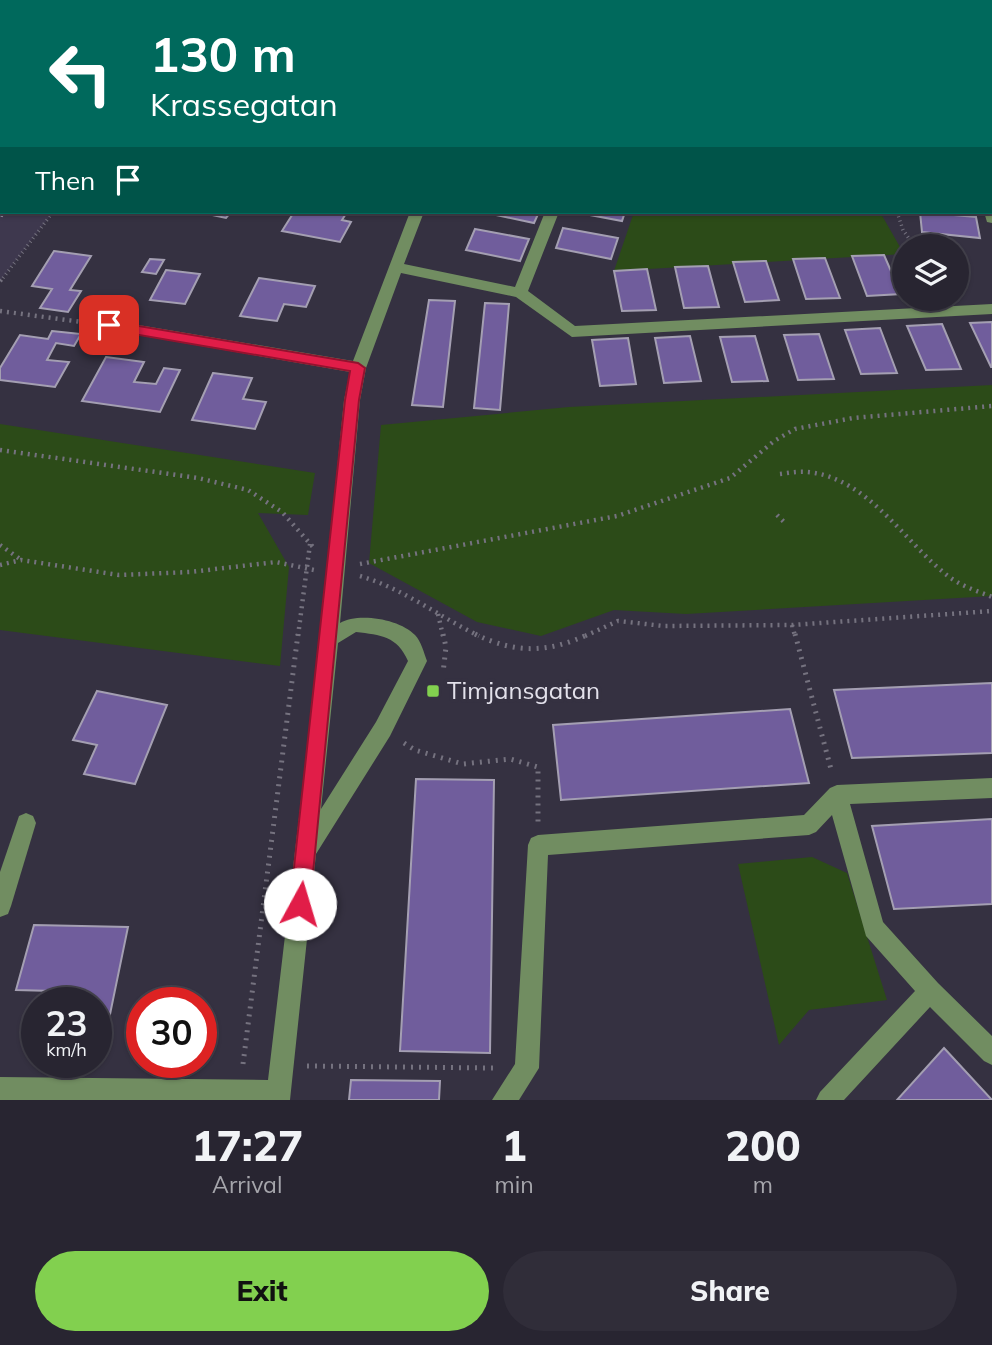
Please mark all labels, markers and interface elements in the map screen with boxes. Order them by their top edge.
text: 130 m [150,23,296,84]
icon: left [35,28,126,119]
text: Krassegatan [150,84,338,124]
icon: arrive [109,161,147,199]
text: Then [35,164,95,197]
map controls [892,234,969,311]
button: layers [892,234,969,311]
pin [79,295,139,355]
icon: arrive [90,306,128,344]
place label: Timjansgatan [447,675,600,705]
marker: Timjansgatan [425,683,441,699]
position arrow [263,867,337,941]
speed limit sign: 30 [126,987,217,1078]
text: 23 [45,1001,88,1045]
text: km/h [46,1038,87,1061]
text: 17:27 [191,1119,303,1172]
text: 1 [501,1119,527,1172]
text: 200 [725,1119,801,1172]
text: Arrival [212,1170,282,1199]
text: min [494,1170,534,1199]
text: m [753,1170,773,1199]
button: Exit [35,1251,489,1331]
button: Share [503,1251,957,1331]

